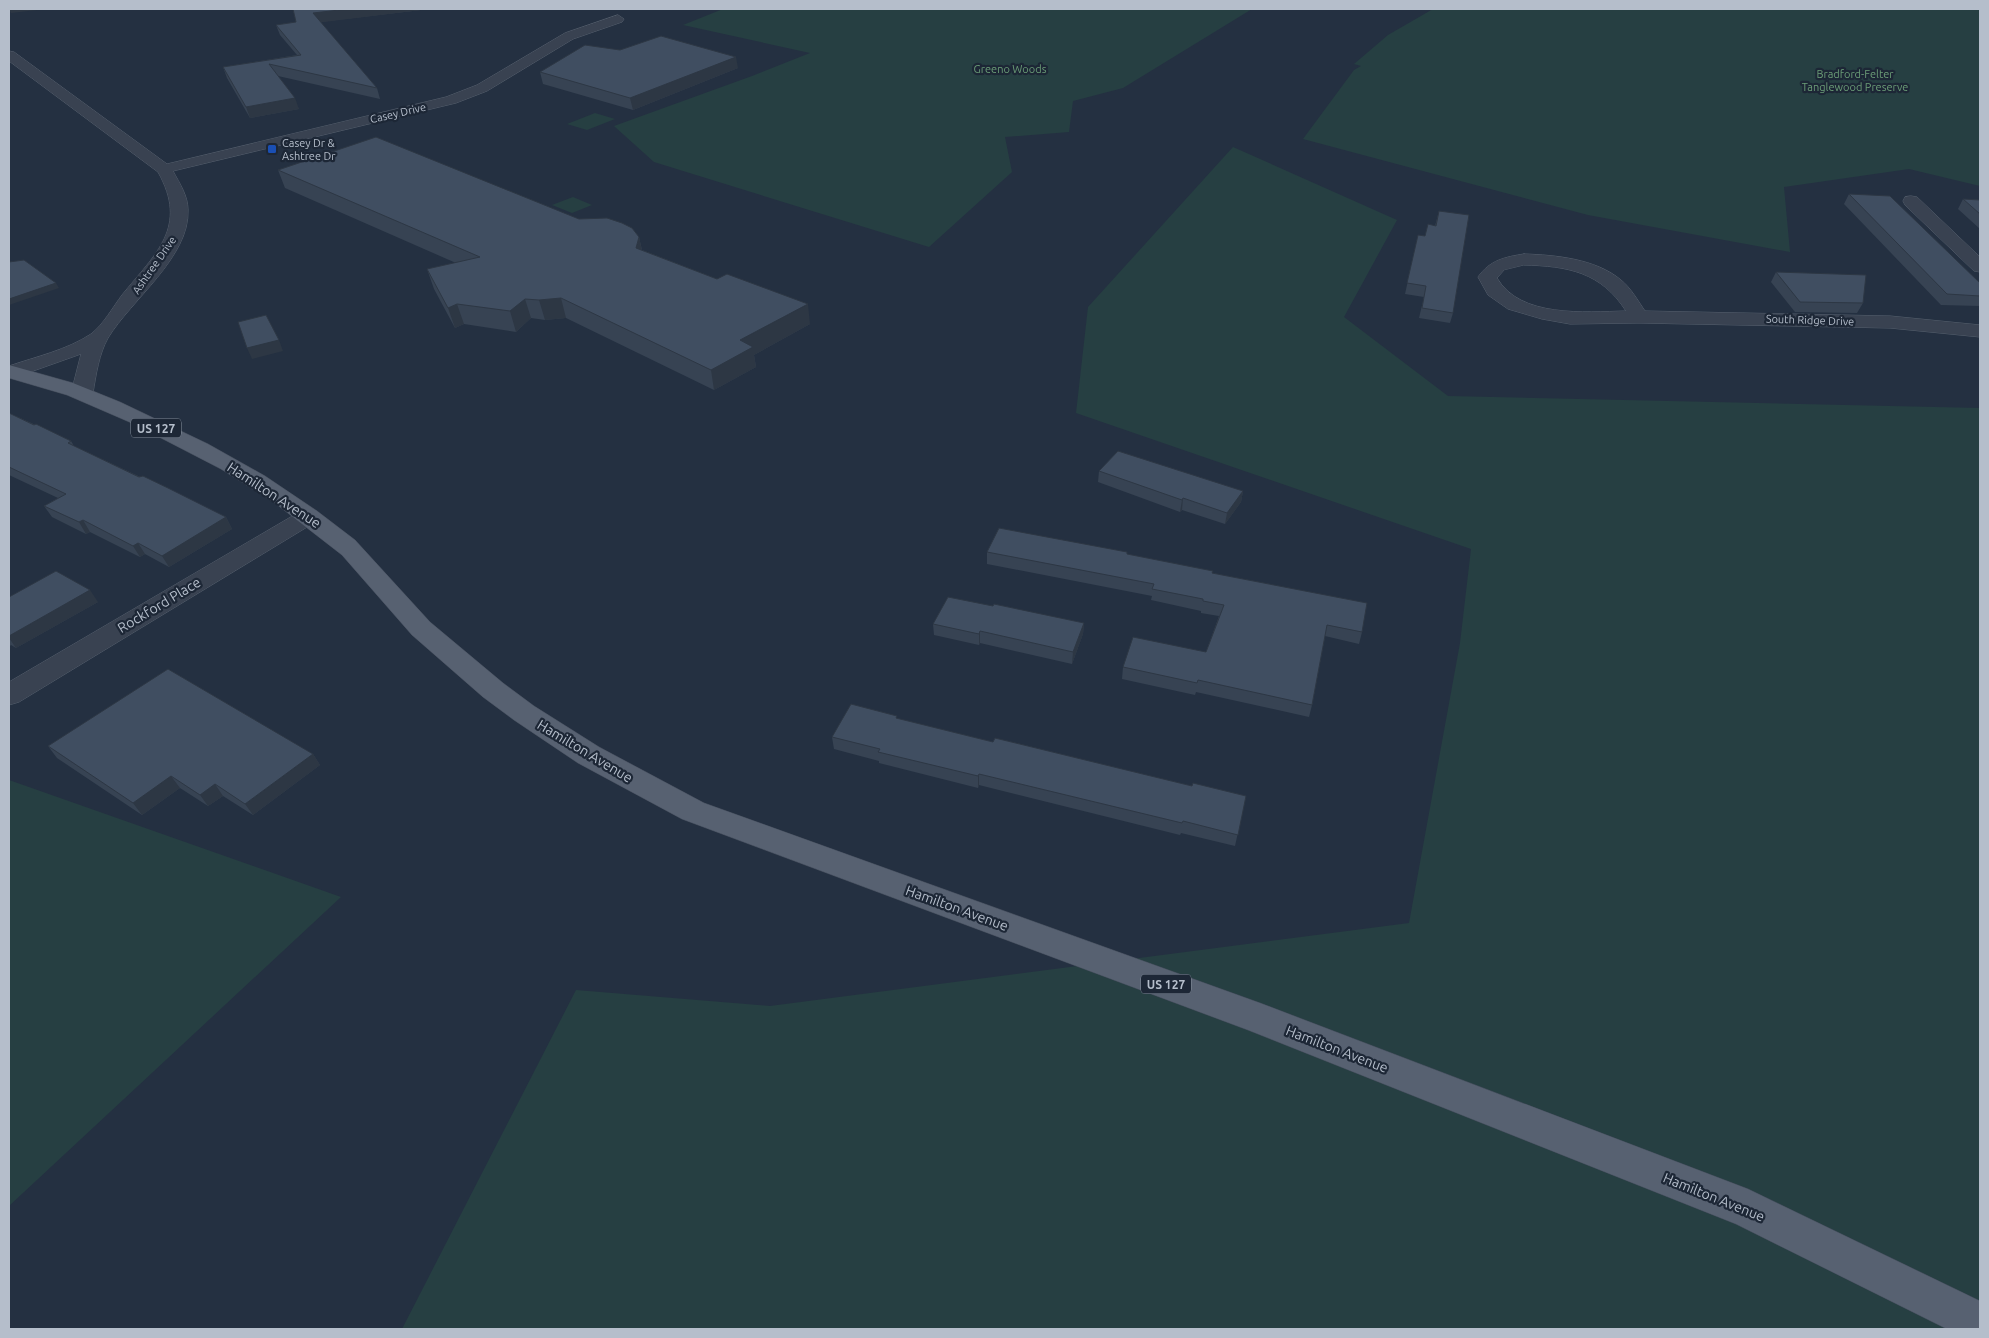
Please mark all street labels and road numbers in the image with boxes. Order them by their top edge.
street label: Casey Drive [369,101,427,125]
street label: Ashtree Drive [130,234,178,296]
street label: South Ridge Drive [1766,312,1854,328]
road number: US 127 [131,418,181,438]
street label: Hamilton Avenue [224,459,324,531]
street label: Rockford Place [115,574,203,636]
street label: Hamilton Avenue [535,716,635,786]
street label: Hamilton Avenue [903,882,1011,934]
road number: US 127 [1141,974,1191,994]
street label: Hamilton Avenue [1284,1022,1390,1076]
street label: Hamilton Avenue [1661,1169,1767,1225]

